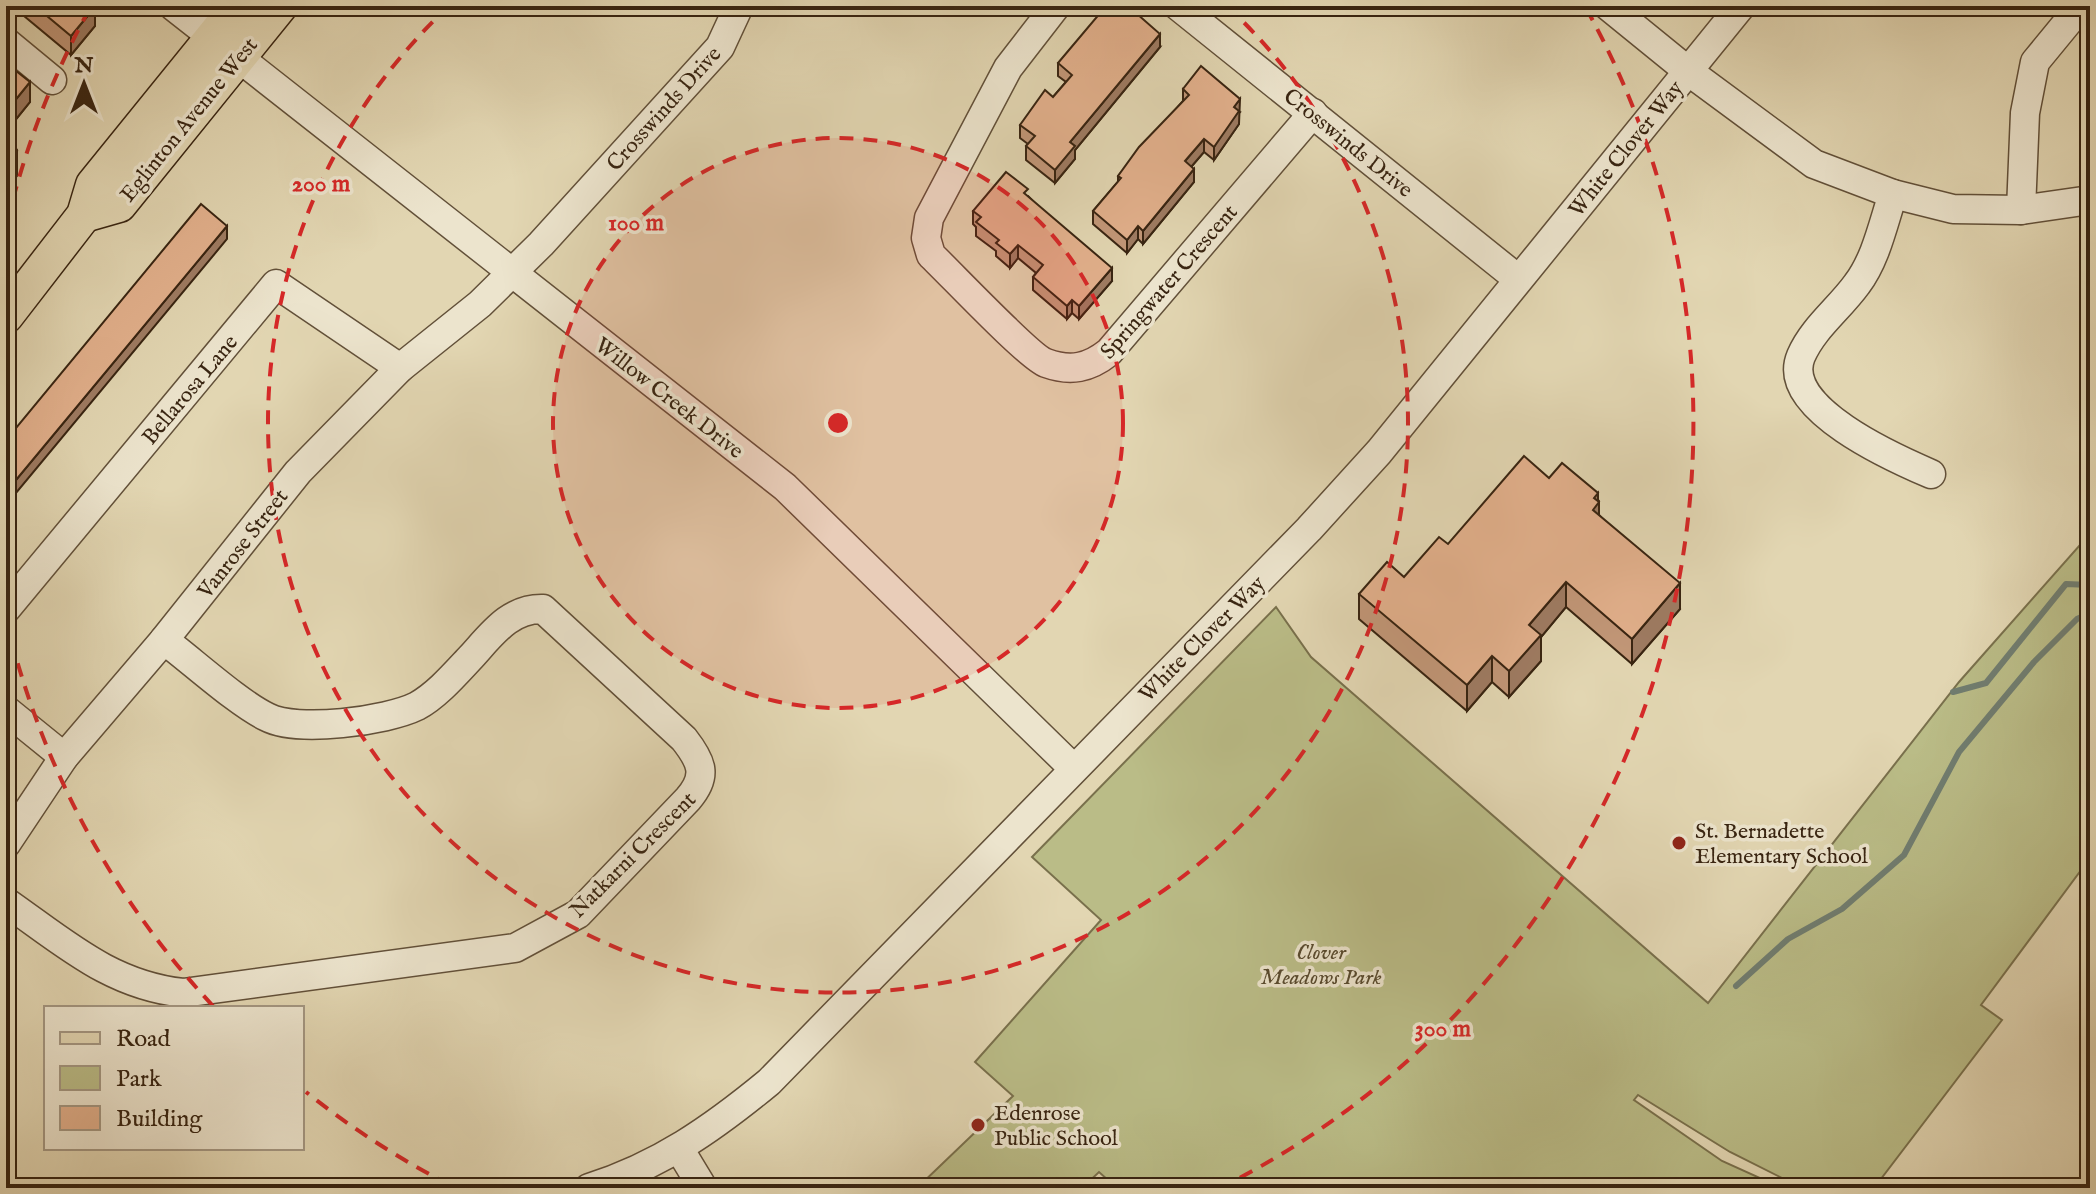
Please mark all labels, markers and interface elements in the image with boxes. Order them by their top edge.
street label: Eglinton Avenue West [115,32,265,208]
street label: Crosswinds Drive [601,41,728,178]
north arrow [44,44,124,124]
text: N [73,52,94,80]
street label: White Clover Way [1563,75,1690,223]
street label: Crosswinds Drive [1277,83,1418,204]
text: 200 m [292,169,351,200]
street label: Springwater Crescent [1095,199,1245,365]
text: 100 m [608,208,665,239]
street label: Bellarosa Lane [136,330,245,451]
street label: Willow Creek Drive [589,332,749,465]
centre of rings [824,409,852,437]
street label: Vanrose Street [191,483,295,605]
street label: White Clover Way [1133,570,1272,709]
street label: Natkarni Crescent [564,786,703,925]
place label: St. Bernadette Elementary School [1695,818,1868,871]
marker: St. Bernadette Elementary School [1670,834,1688,852]
park label: Clover Meadows Park [1260,939,1382,992]
legend [44,1006,304,1150]
text: 300 m [1415,1014,1472,1045]
text: Road [116,1024,170,1055]
text: Park [116,1064,162,1095]
place label: Edenrose Public School [994,1100,1118,1153]
text: Building [116,1104,203,1135]
marker: Edenrose Public School [969,1116,987,1134]

